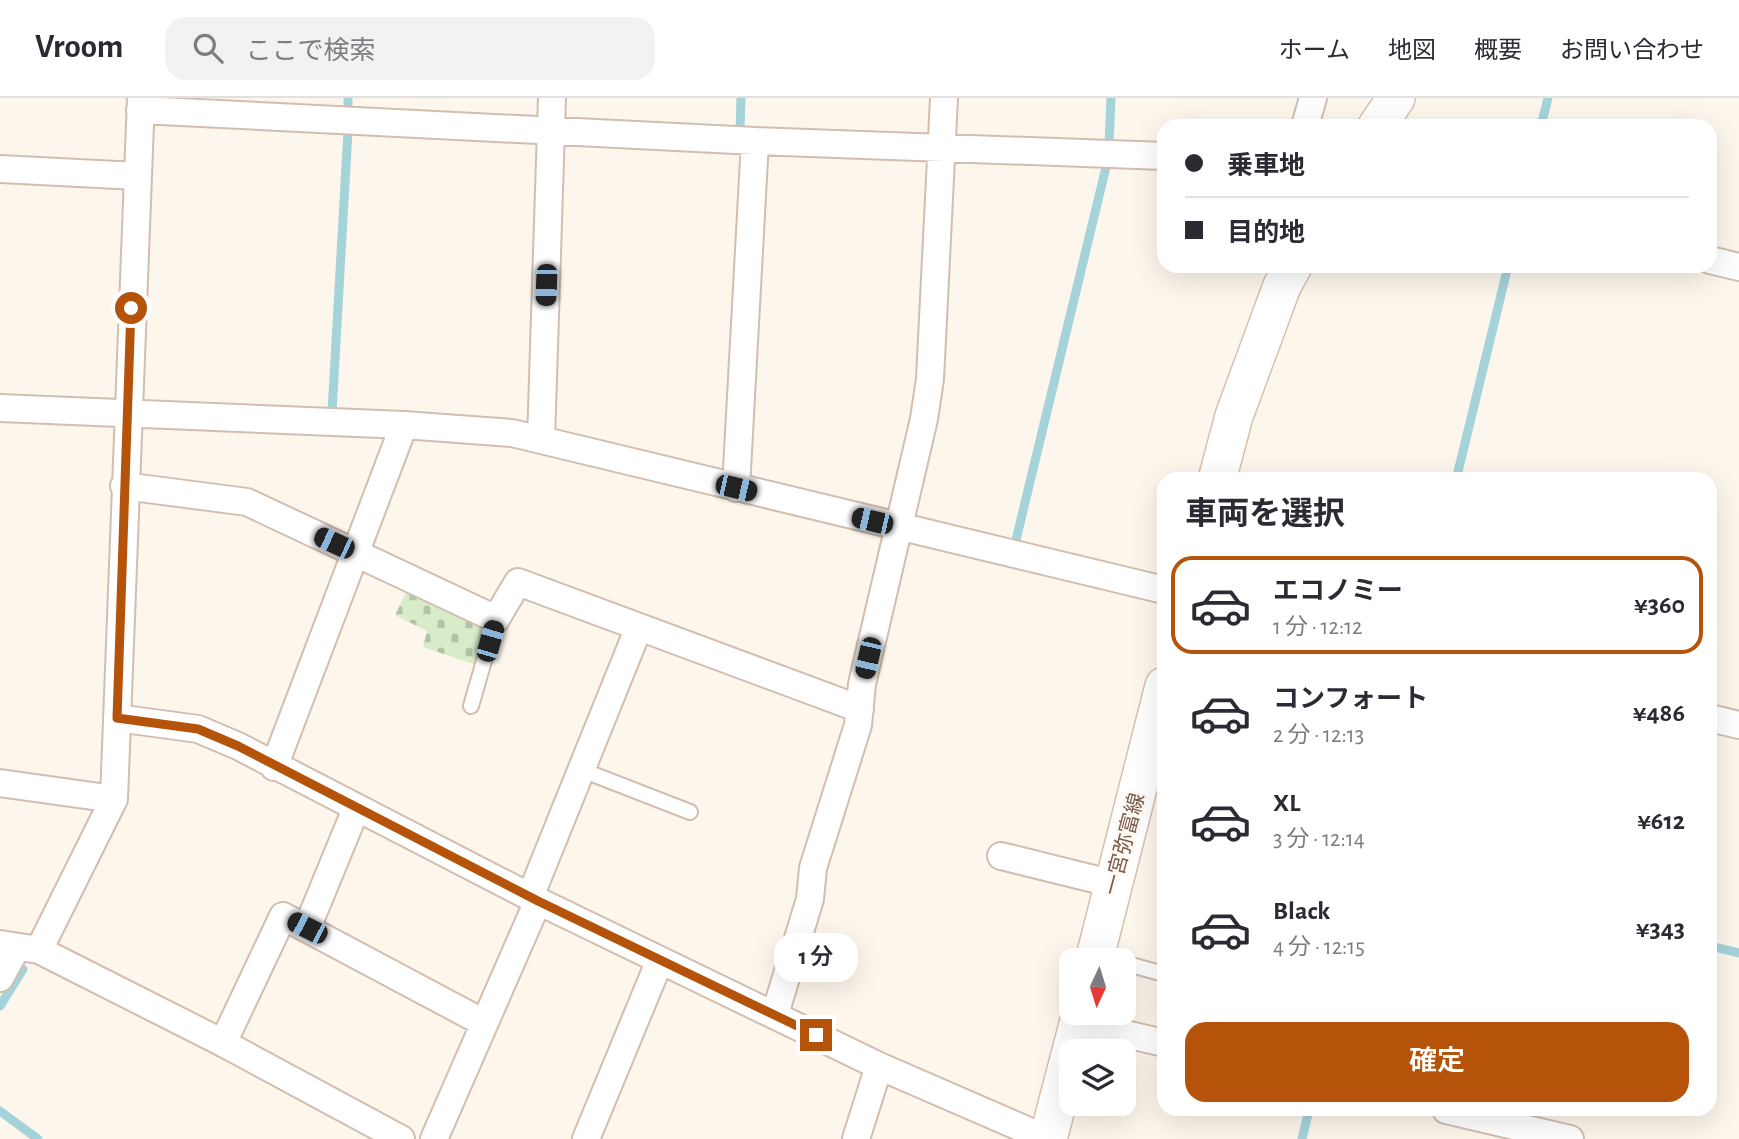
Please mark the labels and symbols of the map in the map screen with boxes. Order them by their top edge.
car [535,264,558,306]
route start [115,292,147,324]
car [714,473,759,503]
car [850,506,895,536]
car [311,525,358,561]
car [475,618,506,664]
car [854,635,883,681]
street label: 一宮弥富線 [1100,790,1148,898]
car [284,909,331,947]
callout: 1 分 [774,934,858,982]
north arrow [1059,948,1136,1026]
route end [800,1019,832,1051]

